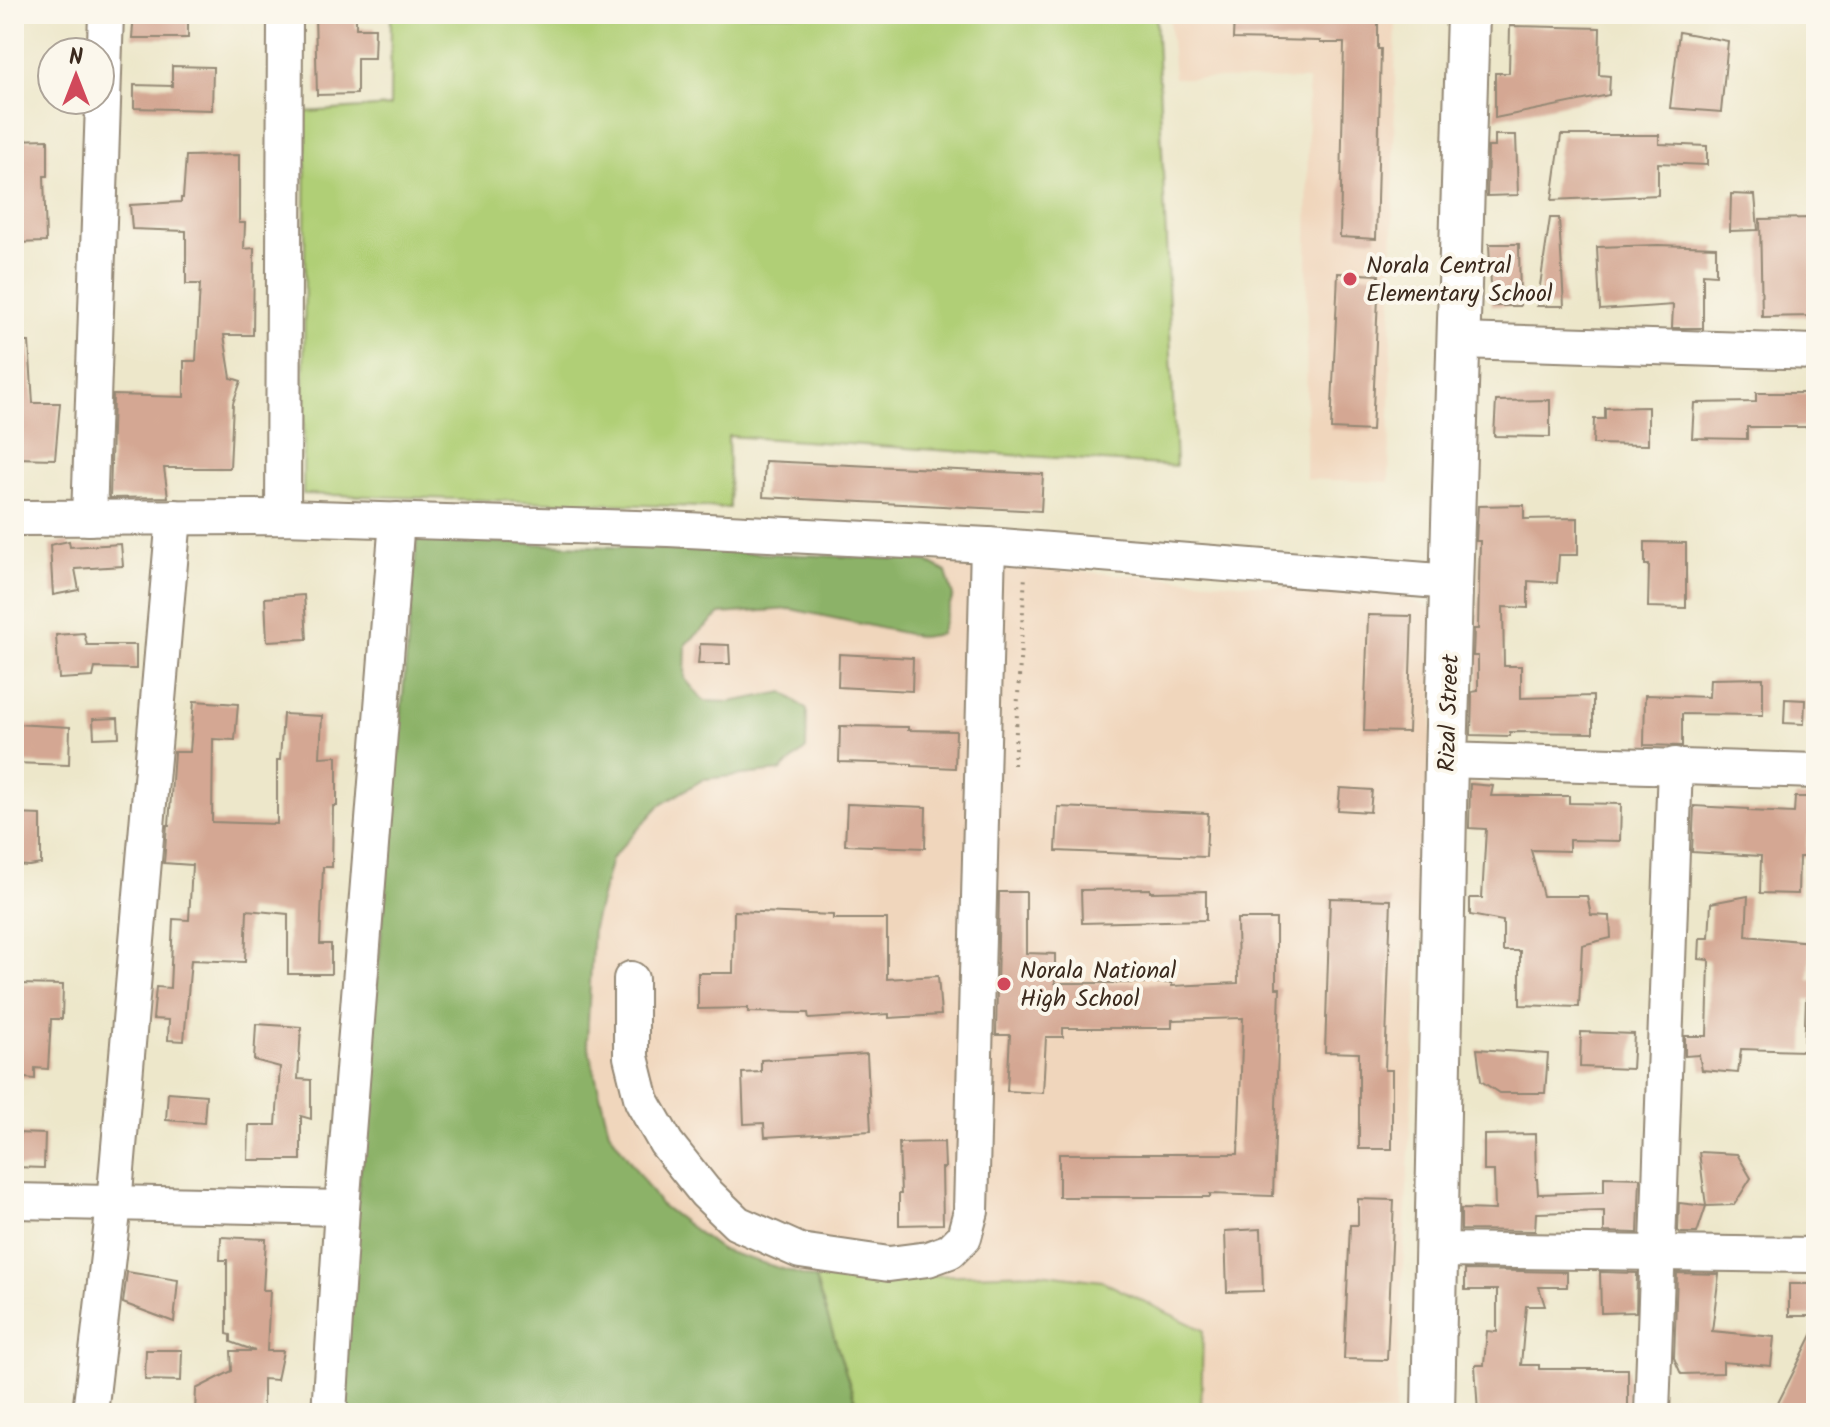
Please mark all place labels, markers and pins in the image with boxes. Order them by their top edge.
place label: Norala Central Elementary School [1366,247,1553,314]
marker: Norala Central Elementary School [1341,270,1359,288]
place label: Norala National High School [1020,952,1177,1019]
marker: Norala National High School [995,975,1013,993]

